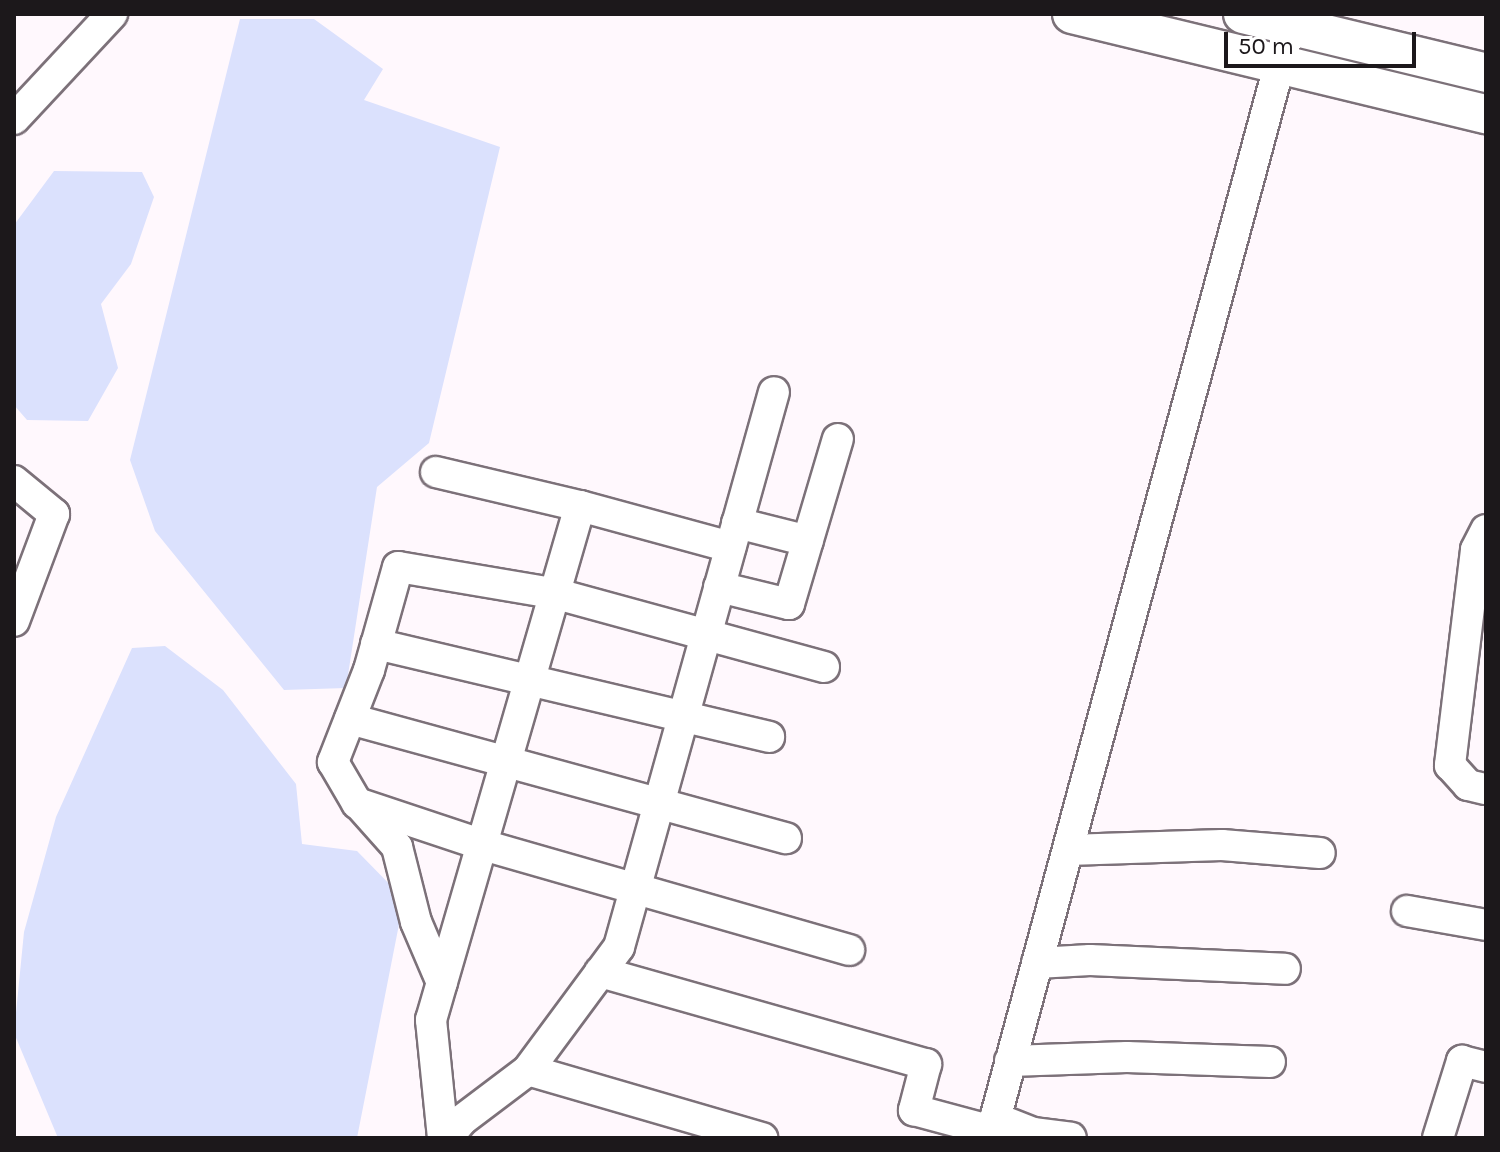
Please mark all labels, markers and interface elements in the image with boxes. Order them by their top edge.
scale bar [1228,16,1420,66]
text: 50 m [1238,32,1294,60]

